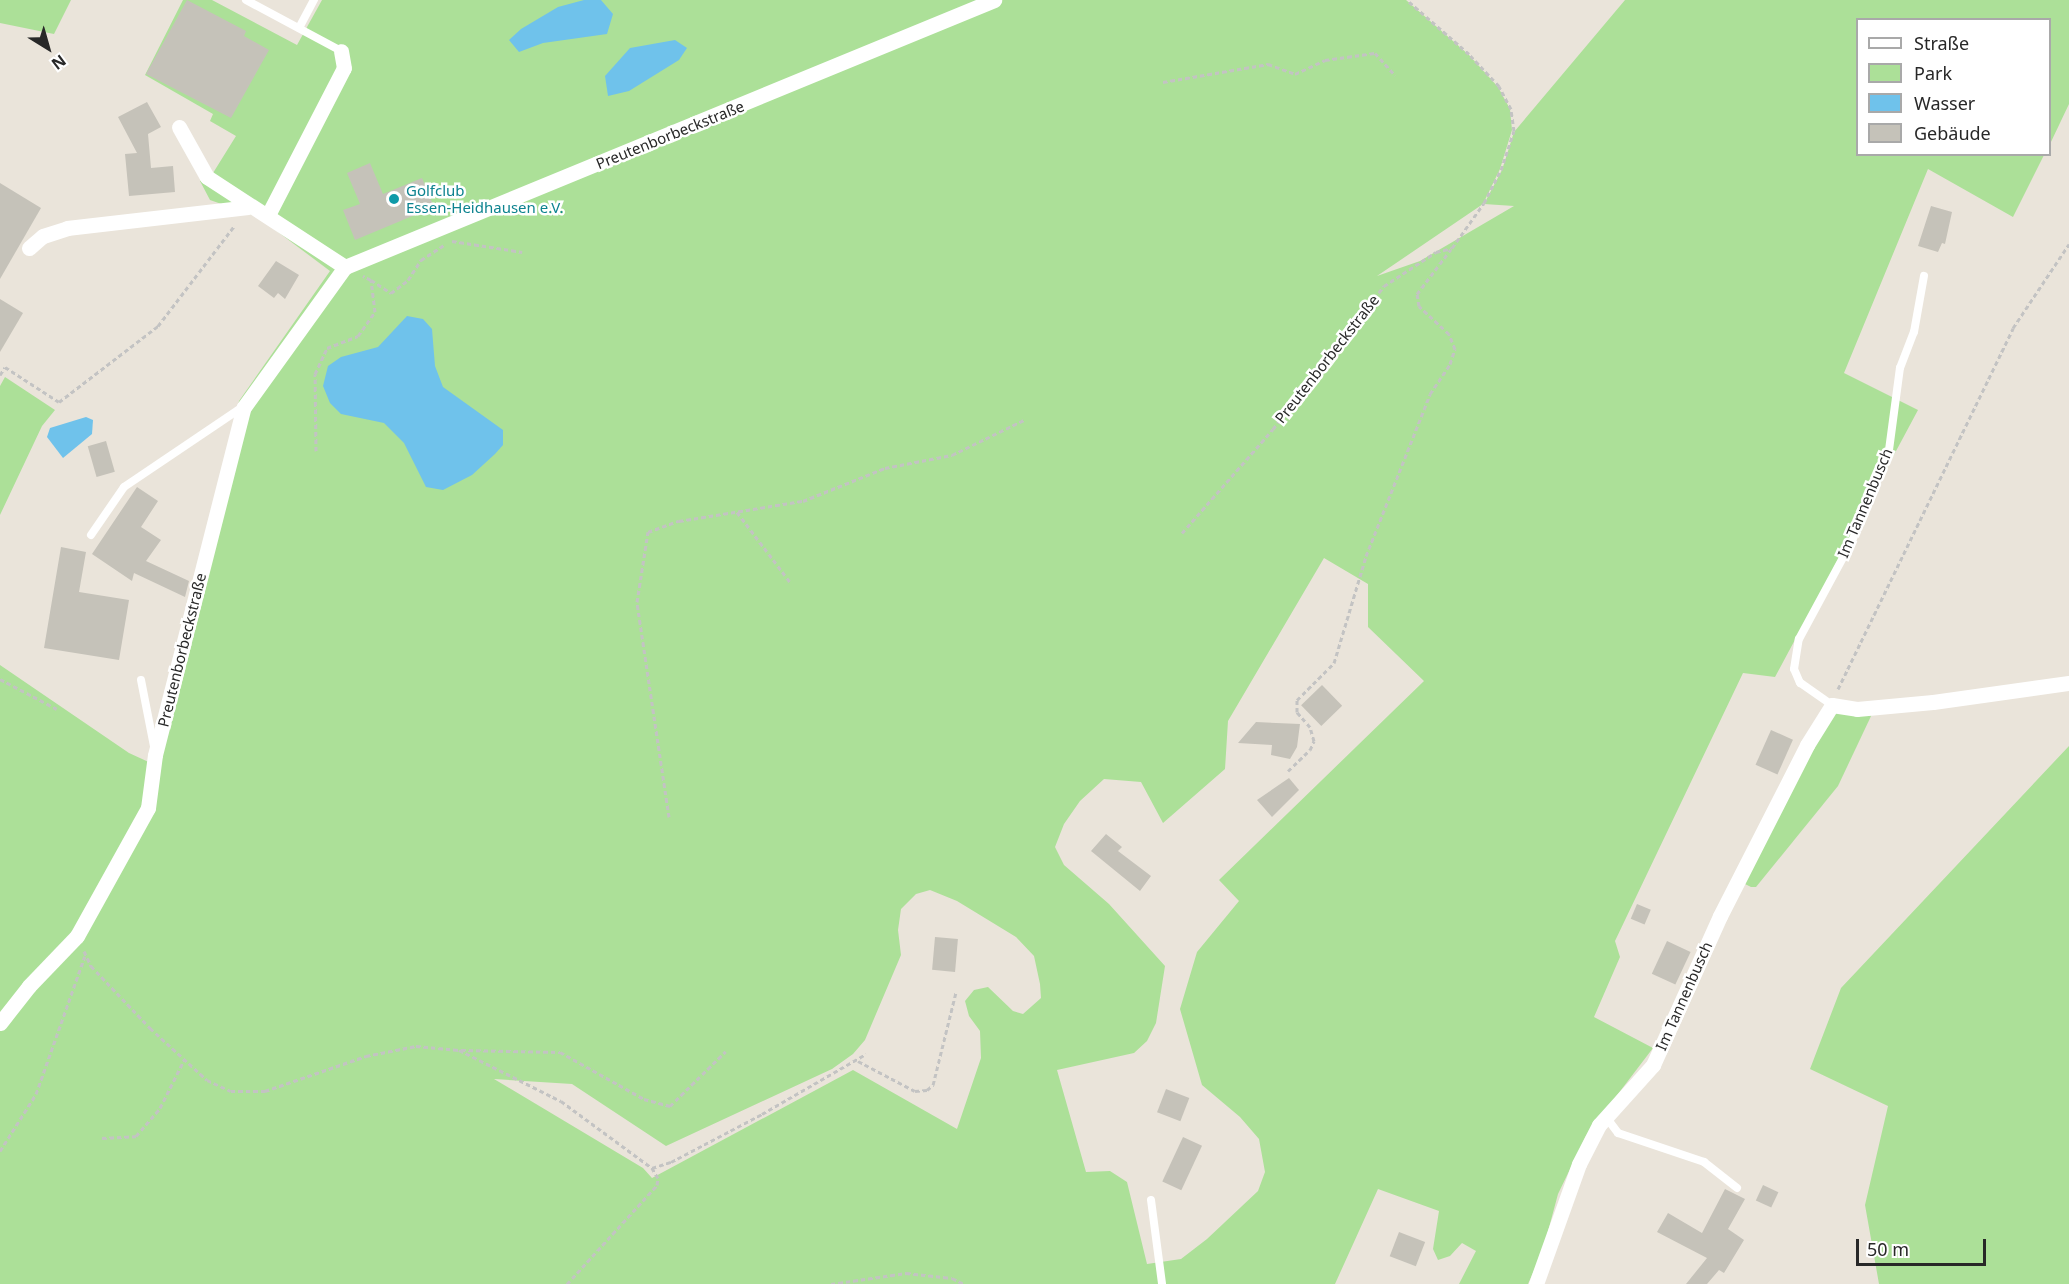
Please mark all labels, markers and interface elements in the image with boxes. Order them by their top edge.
north arrow [18,18,78,78]
legend [1856,18,2051,156]
text: Straße [1914,31,1969,55]
text: N [47,50,71,75]
text: Park [1914,61,1952,85]
text: Wasser [1914,91,1975,115]
street label: Preutenborbeckstraße [593,97,747,173]
text: Gebäude [1914,121,1991,145]
place label: Golfclub Essen-Heidhausen e.V. [406,181,564,216]
marker: Golfclub Essen-Heidhausen e.V. [387,192,401,206]
street label: Preutenborbeckstraße [1271,291,1383,427]
street label: Im Tannenbusch [1834,446,1896,560]
street label: Preutenborbeckstraße [154,571,210,729]
street label: Im Tannenbusch [1652,939,1716,1053]
scale bar [1859,1227,1990,1265]
text: 50 m [1867,1237,1909,1261]

